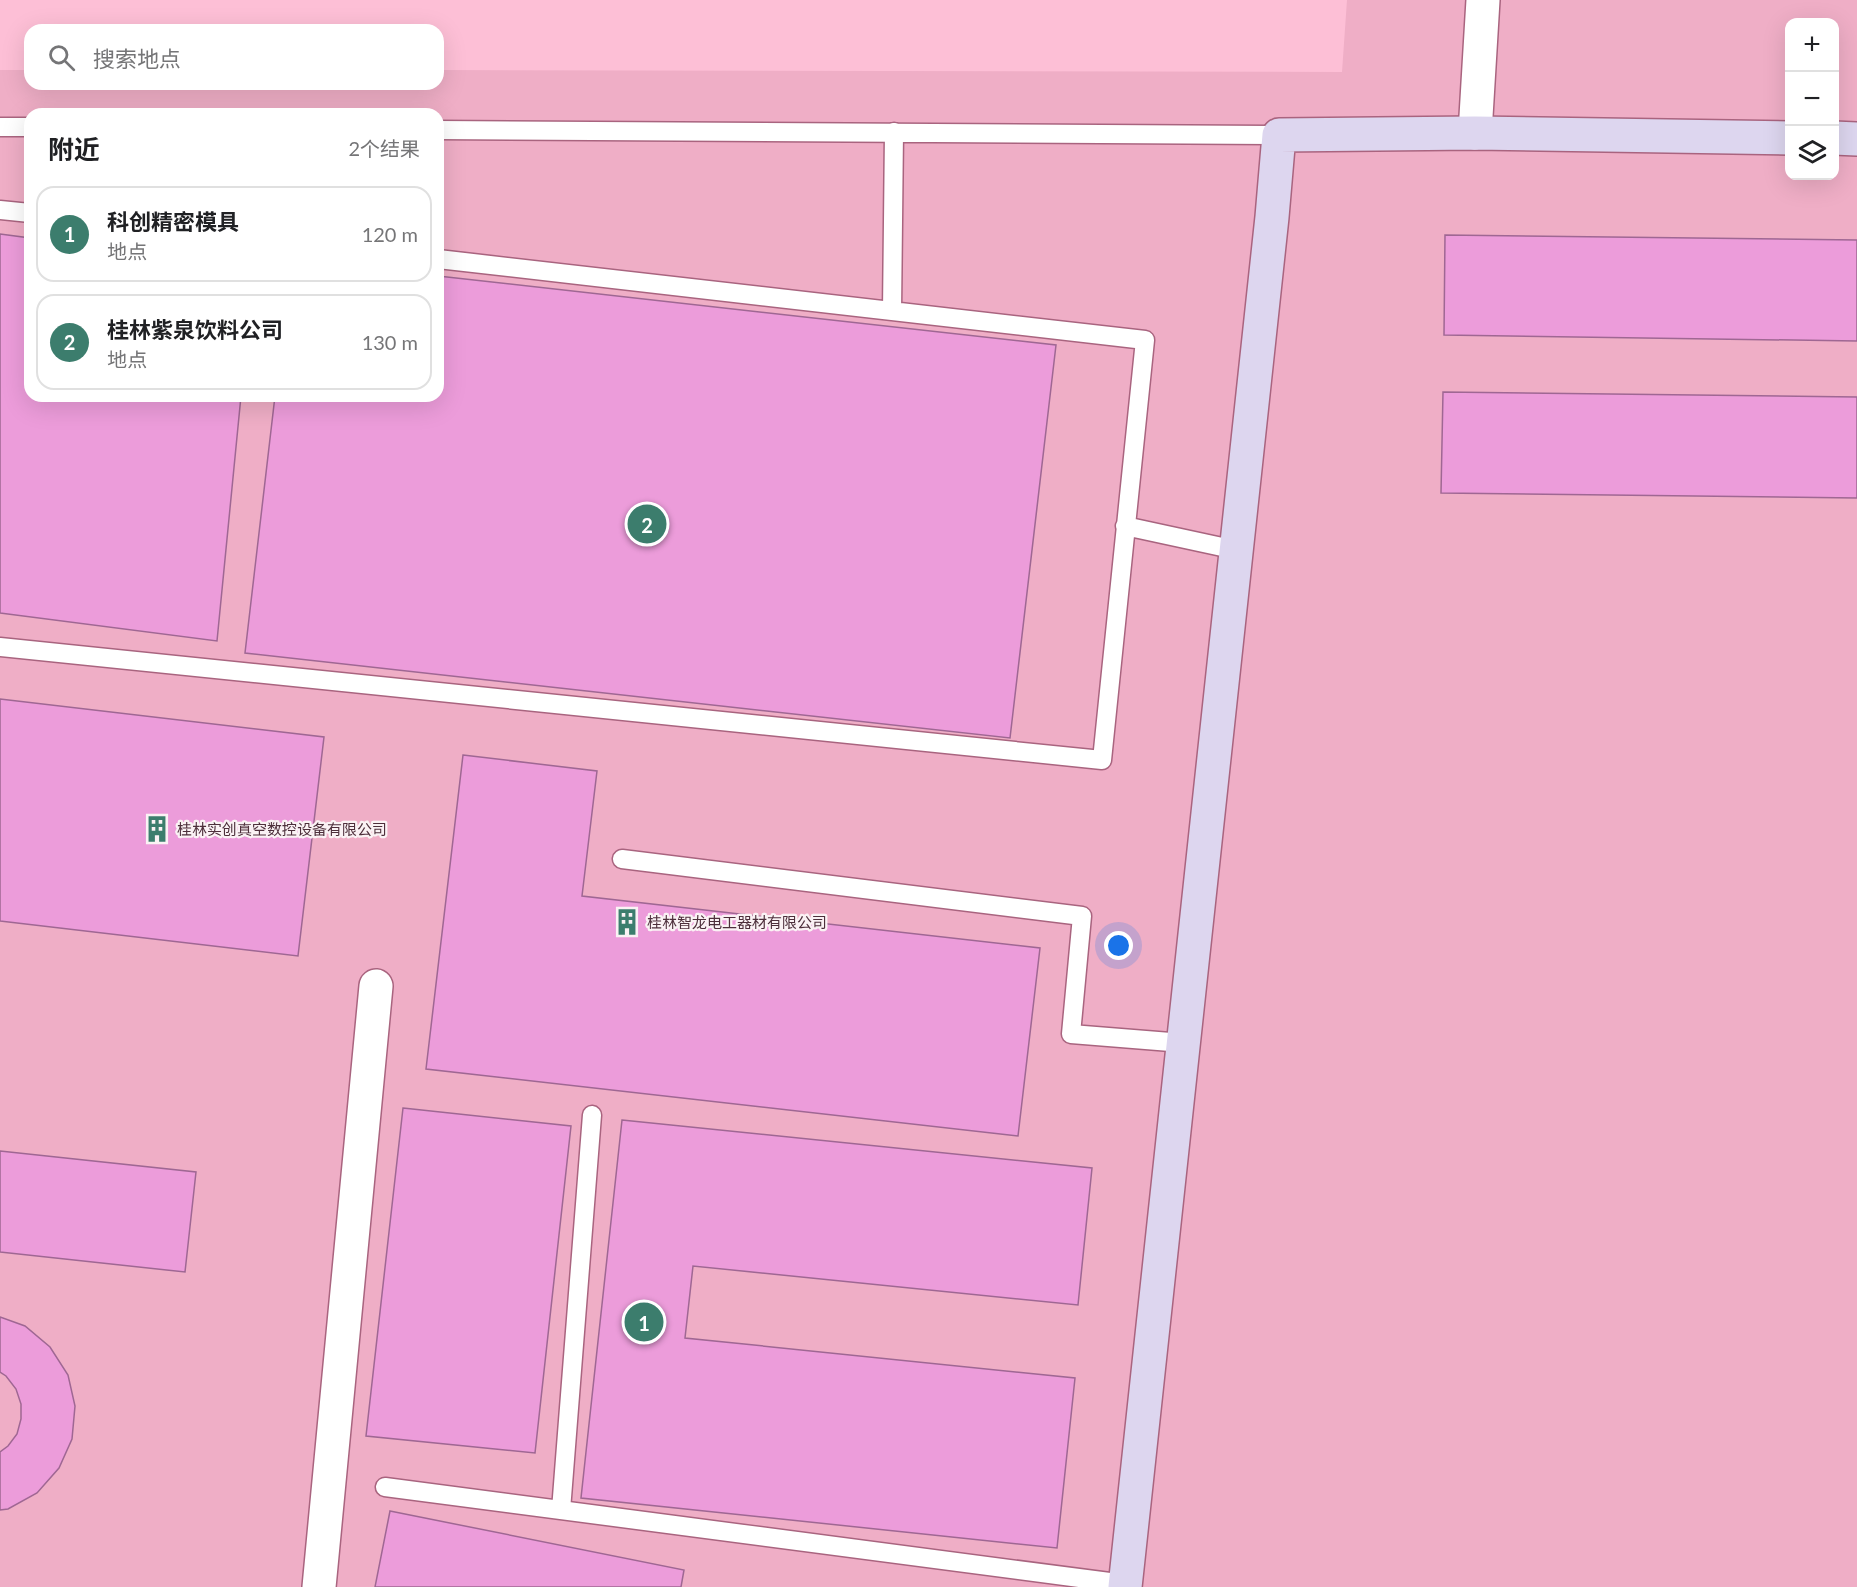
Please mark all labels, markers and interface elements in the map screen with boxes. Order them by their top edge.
map controls [1785,18,1839,180]
button: + [1785,18,1839,72]
search box [24,24,444,90]
icon: search [45,41,78,74]
text: 搜索地点 [93,45,181,72]
button: − [1785,72,1839,126]
button: layers [1785,126,1839,180]
text: 附近 [48,133,100,165]
text: 2个结果 [348,136,420,160]
text: 科创精密模具 [107,208,239,235]
text: 1 [64,222,75,246]
text: 120 m [362,222,418,246]
text: 地点 [107,239,147,263]
text: 桂林紫泉饮料公司 [107,316,283,343]
text: 2 [64,330,75,354]
text: 130 m [362,330,418,354]
text: 地点 [107,347,147,371]
pin: 2 [628,502,666,546]
building icon: 桂林实创真空数控设备有限公司 [142,814,172,844]
place label: 桂林实创真空数控设备有限公司 [177,820,387,838]
building icon: 桂林智龙电工器材有限公司 [612,907,642,937]
place label: 桂林智龙电工器材有限公司 [647,913,827,931]
your location [1104,931,1133,960]
pin: 1 [624,1300,664,1344]

